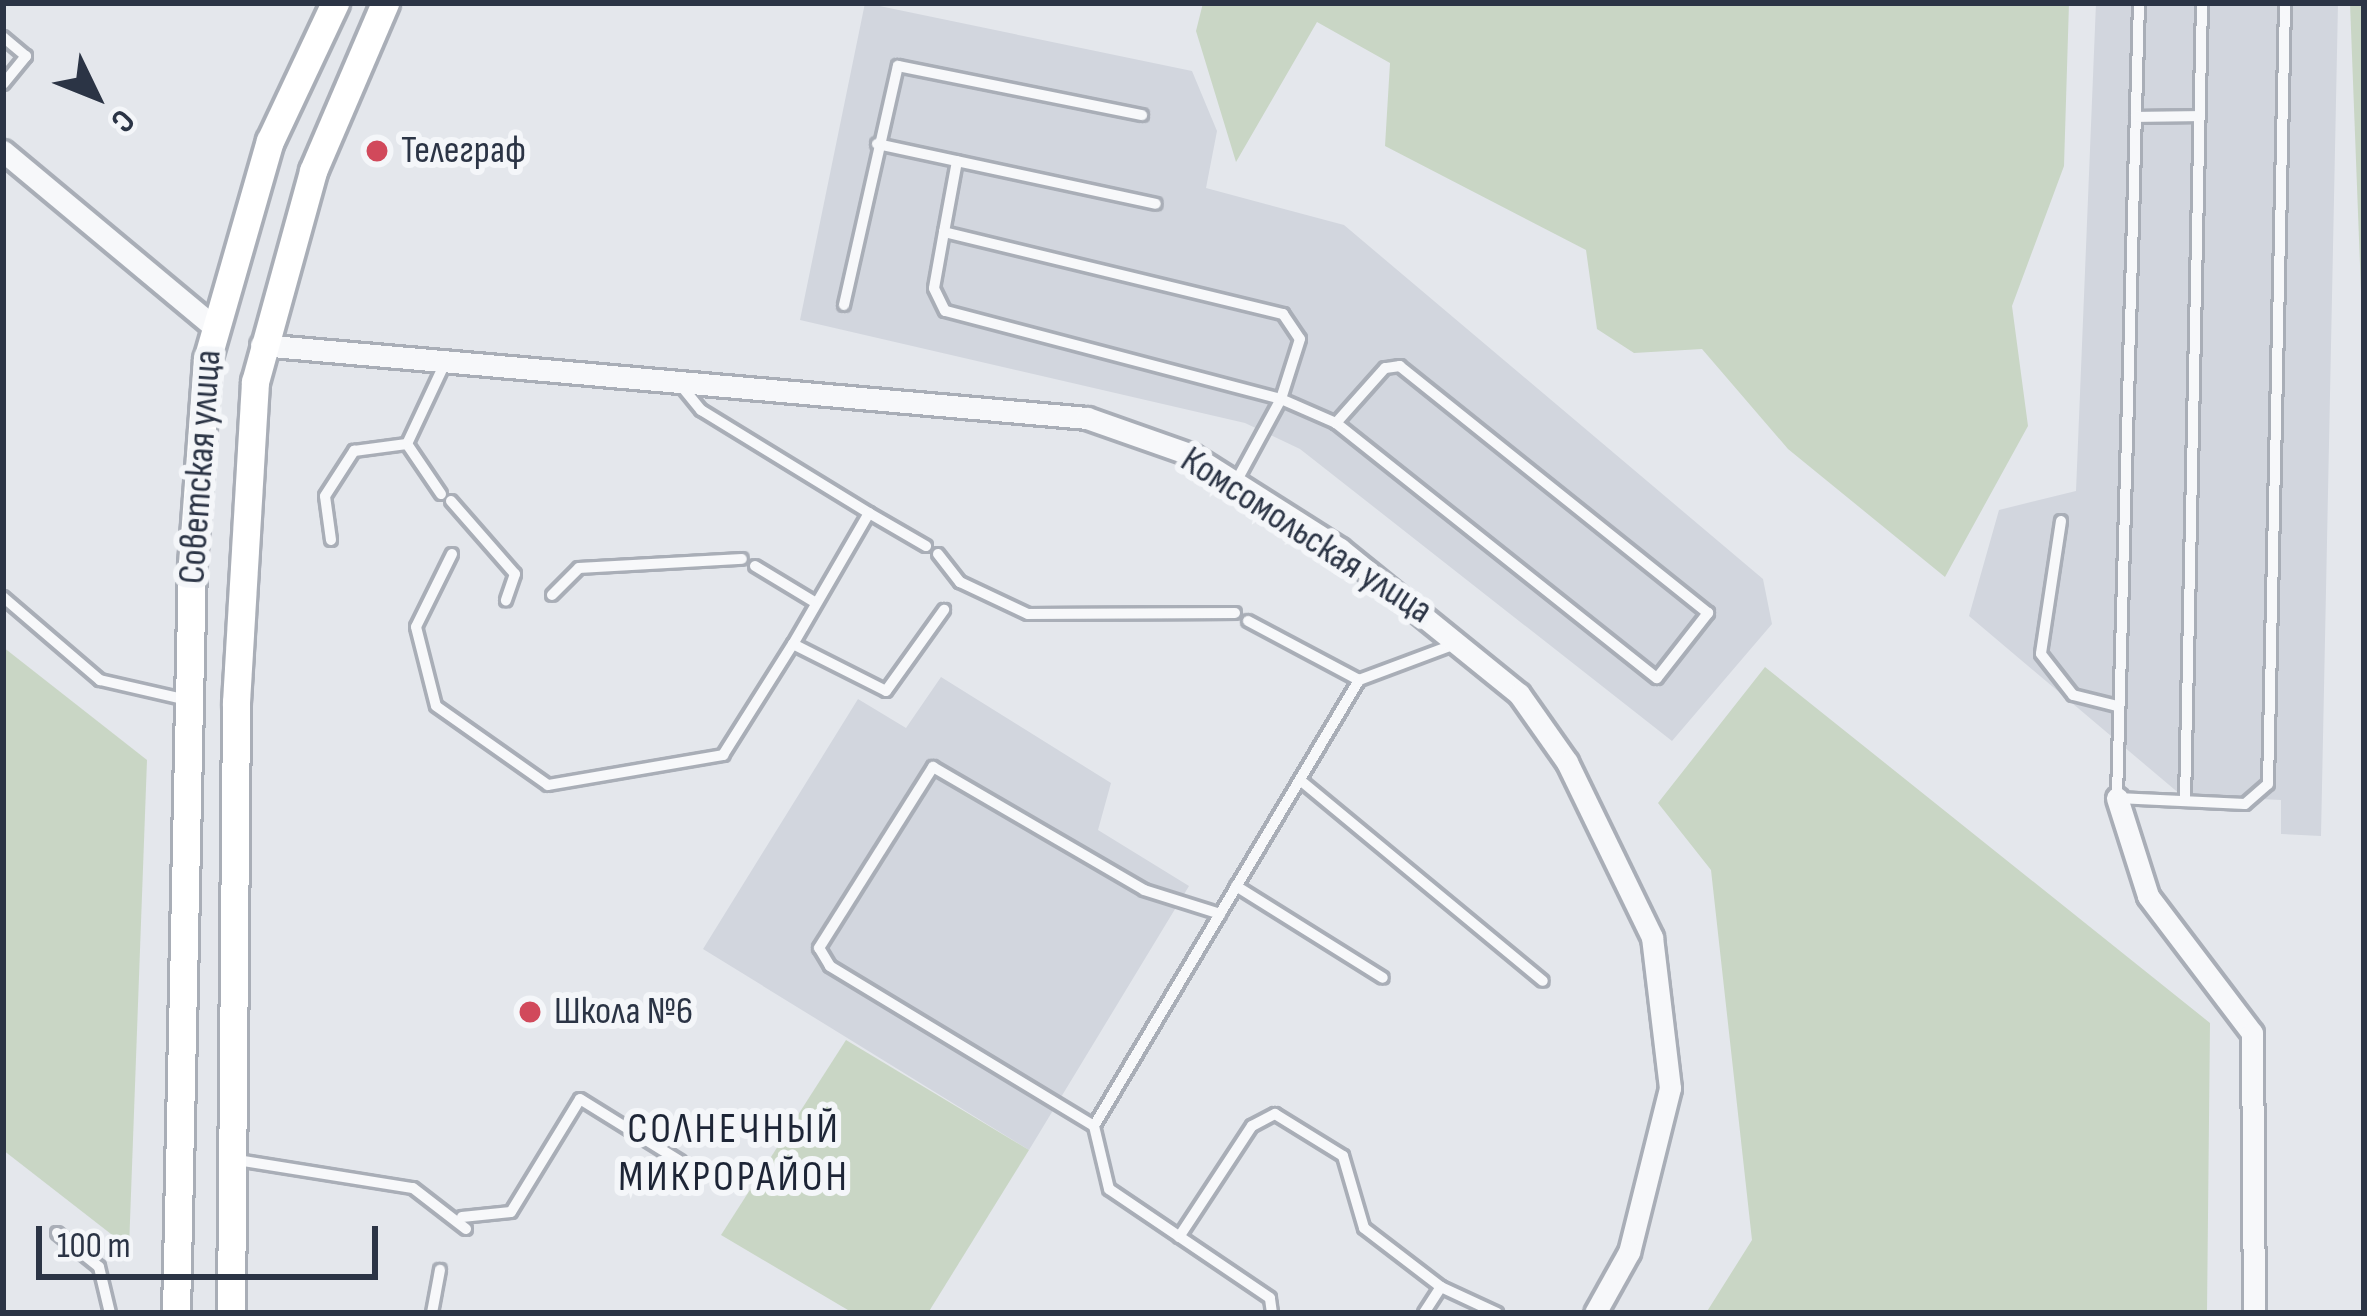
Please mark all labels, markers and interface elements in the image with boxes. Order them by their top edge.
north arrow [36,36,156,156]
text: С [102,101,143,140]
place label: Телеграф [401,128,526,174]
marker: Телеграф [364,138,390,164]
street label: Советская улица [169,348,233,586]
street label: Комсомольская улица [1171,437,1441,635]
place label: Школа №6 [554,989,693,1035]
marker: Школа №6 [517,999,543,1025]
district label: СОЛНЕЧНЫЙ МИКРОРАЙОН [618,1105,850,1204]
scale bar [42,1202,384,1276]
text: 100 m [57,1225,131,1268]

